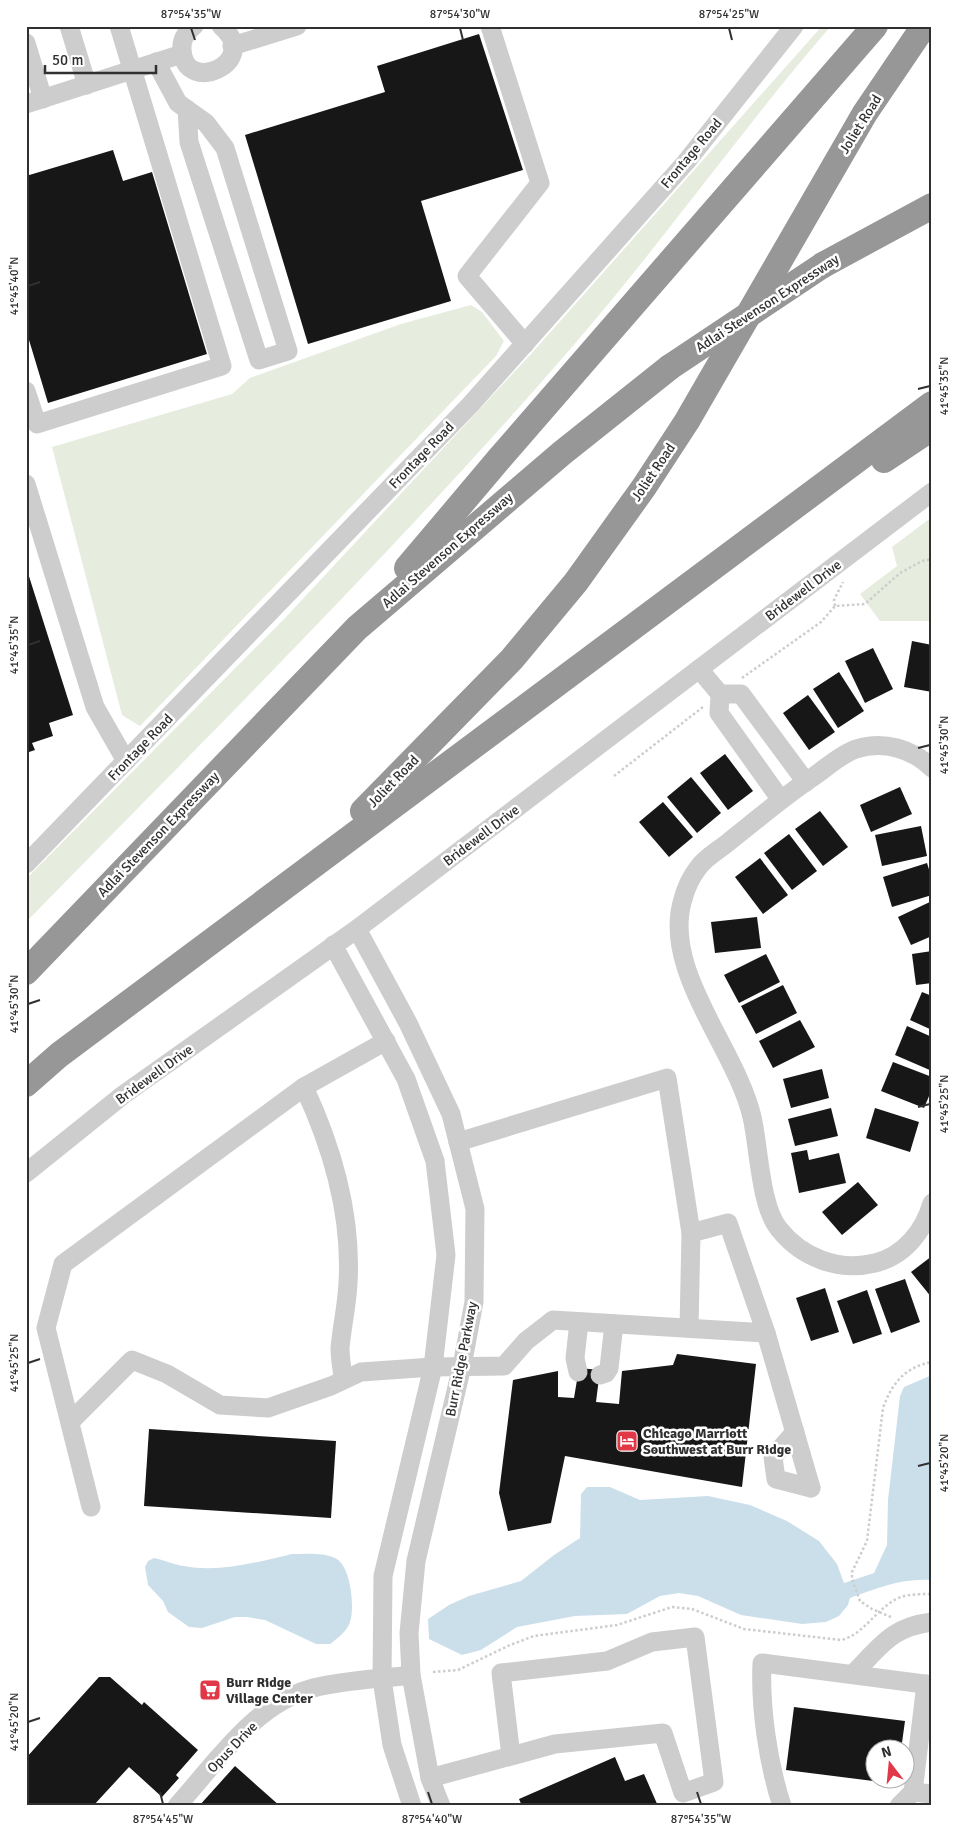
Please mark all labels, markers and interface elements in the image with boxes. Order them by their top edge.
text: 87°54'35"W [161,7,221,22]
text: 87°54'30"W [430,7,490,22]
text: 87°54'25"W [699,7,759,22]
scale bar [45,42,156,74]
text: 50 m [52,51,83,69]
street label: Joliet Road [836,92,885,157]
street label: Frontage Road [657,115,726,192]
street label: Adlai Stevenson Expressway [692,250,843,356]
text: 41°45'40"N [7,257,22,315]
text: 41°45'35"N [937,357,952,415]
street label: Frontage Road [385,418,457,492]
street label: Joliet Road [628,440,679,505]
street label: Adlai Stevenson Expressway [378,489,517,612]
street label: Bridewell Drive [762,556,845,625]
text: 41°45'35"N [7,616,22,674]
street label: Frontage Road [104,710,176,784]
text: 41°45'30"N [937,716,952,774]
street label: Joliet Road [364,752,423,811]
street label: Adlai Stevenson Expressway [94,768,223,901]
street label: Bridewell Drive [440,801,523,870]
text: 41°45'30"N [7,975,22,1033]
street label: Bridewell Drive [112,1041,196,1108]
text: 41°45'25"N [937,1075,952,1133]
street label: Burr Ridge Parkway [442,1300,481,1418]
text: 41°45'25"N [7,1334,22,1392]
place label: Chicago Marriott Southwest at Burr Ridge [643,1425,791,1458]
hotel icon: Chicago Marriott Southwest at Burr Ridge [615,1429,639,1453]
text: 41°45'20"N [937,1434,952,1492]
place label: Burr Ridge Village Center [226,1674,313,1707]
supermarket icon: Burr Ridge Village Center [198,1678,222,1702]
text: 41°45'20"N [7,1693,22,1751]
street label: Opus Drive [204,1718,261,1777]
north arrow [866,1740,916,1790]
text: N [880,1742,894,1761]
text: 87°54'45"W [133,1812,193,1827]
text: 87°54'40"W [402,1812,462,1827]
text: 87°54'35"W [671,1812,731,1827]

